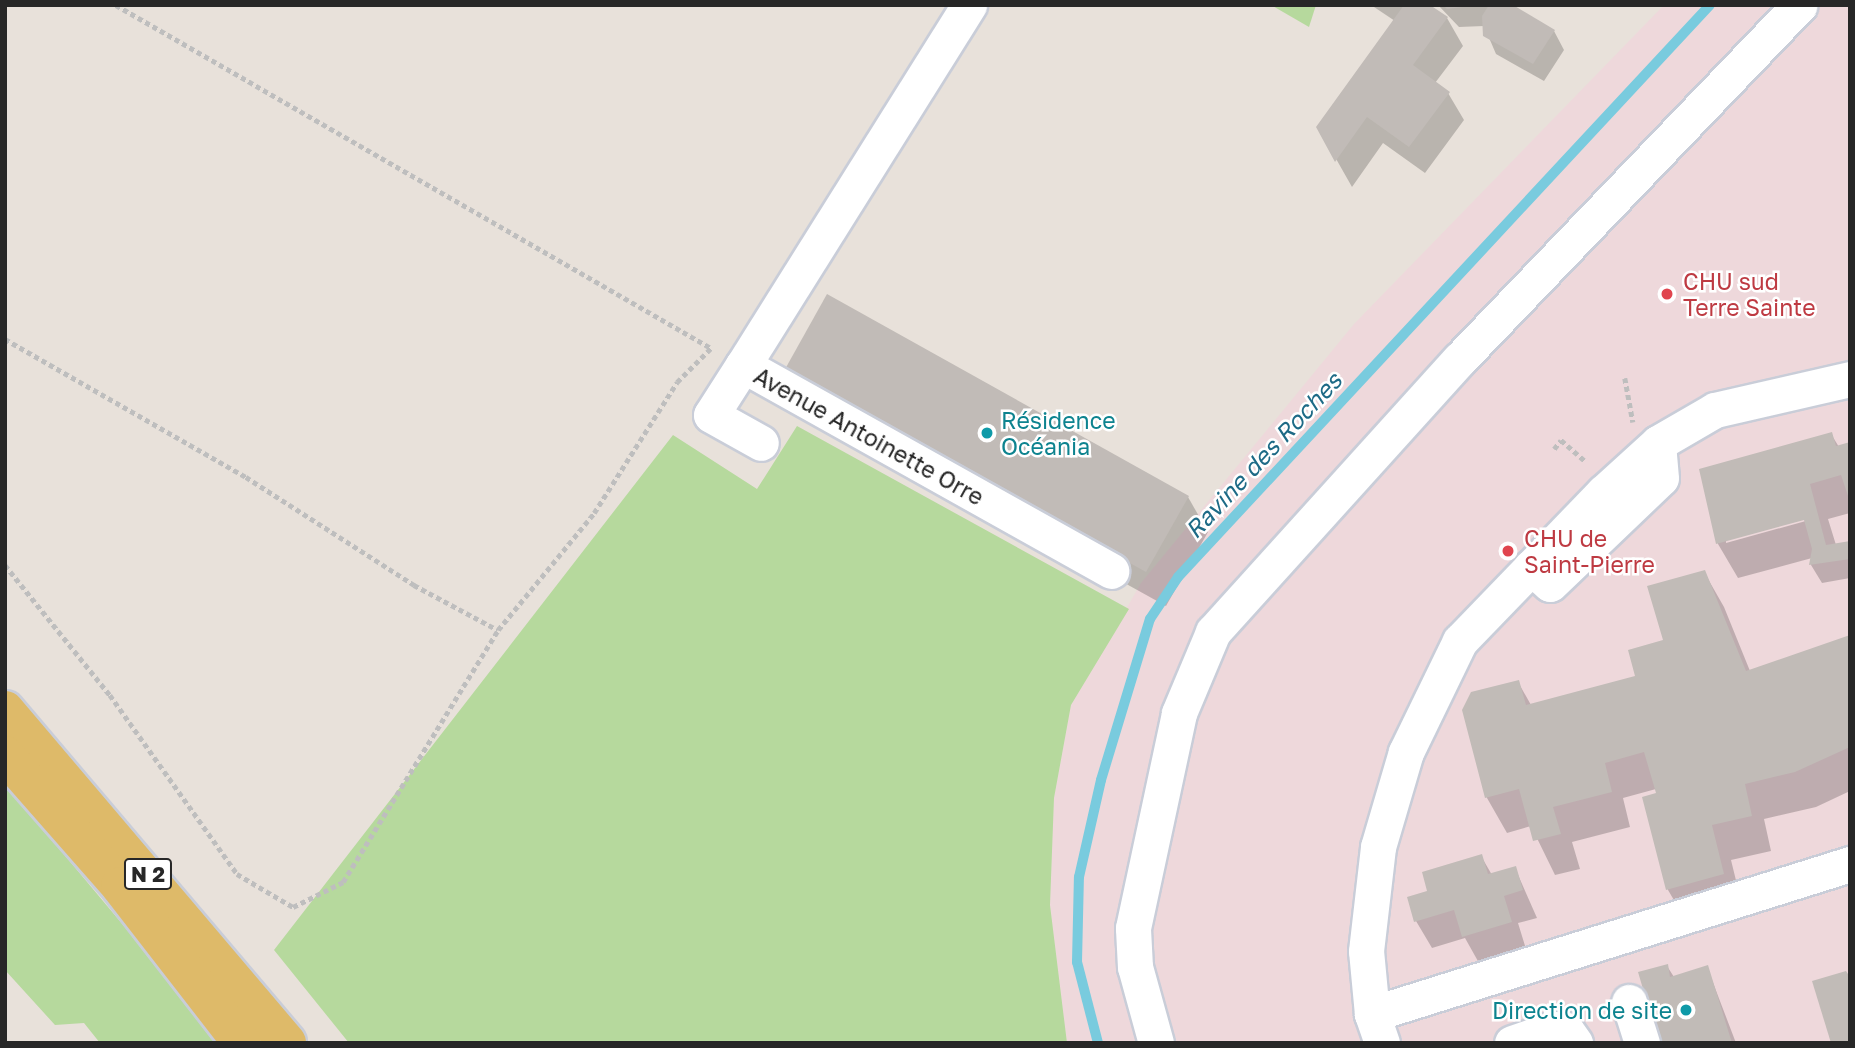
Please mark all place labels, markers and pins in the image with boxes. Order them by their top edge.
place label: CHU sud Terre Sainte [1683,267,1816,321]
marker: CHU sud Terre Sainte [1657,284,1677,304]
place label: Résidence Océania [1001,406,1116,460]
marker: Résidence Océania [979,425,995,441]
place label: CHU de Saint-Pierre [1524,524,1655,578]
marker: CHU de Saint-Pierre [1498,541,1518,561]
place label: Direction de site [1492,996,1672,1024]
marker: Direction de site [1678,1002,1694,1018]

